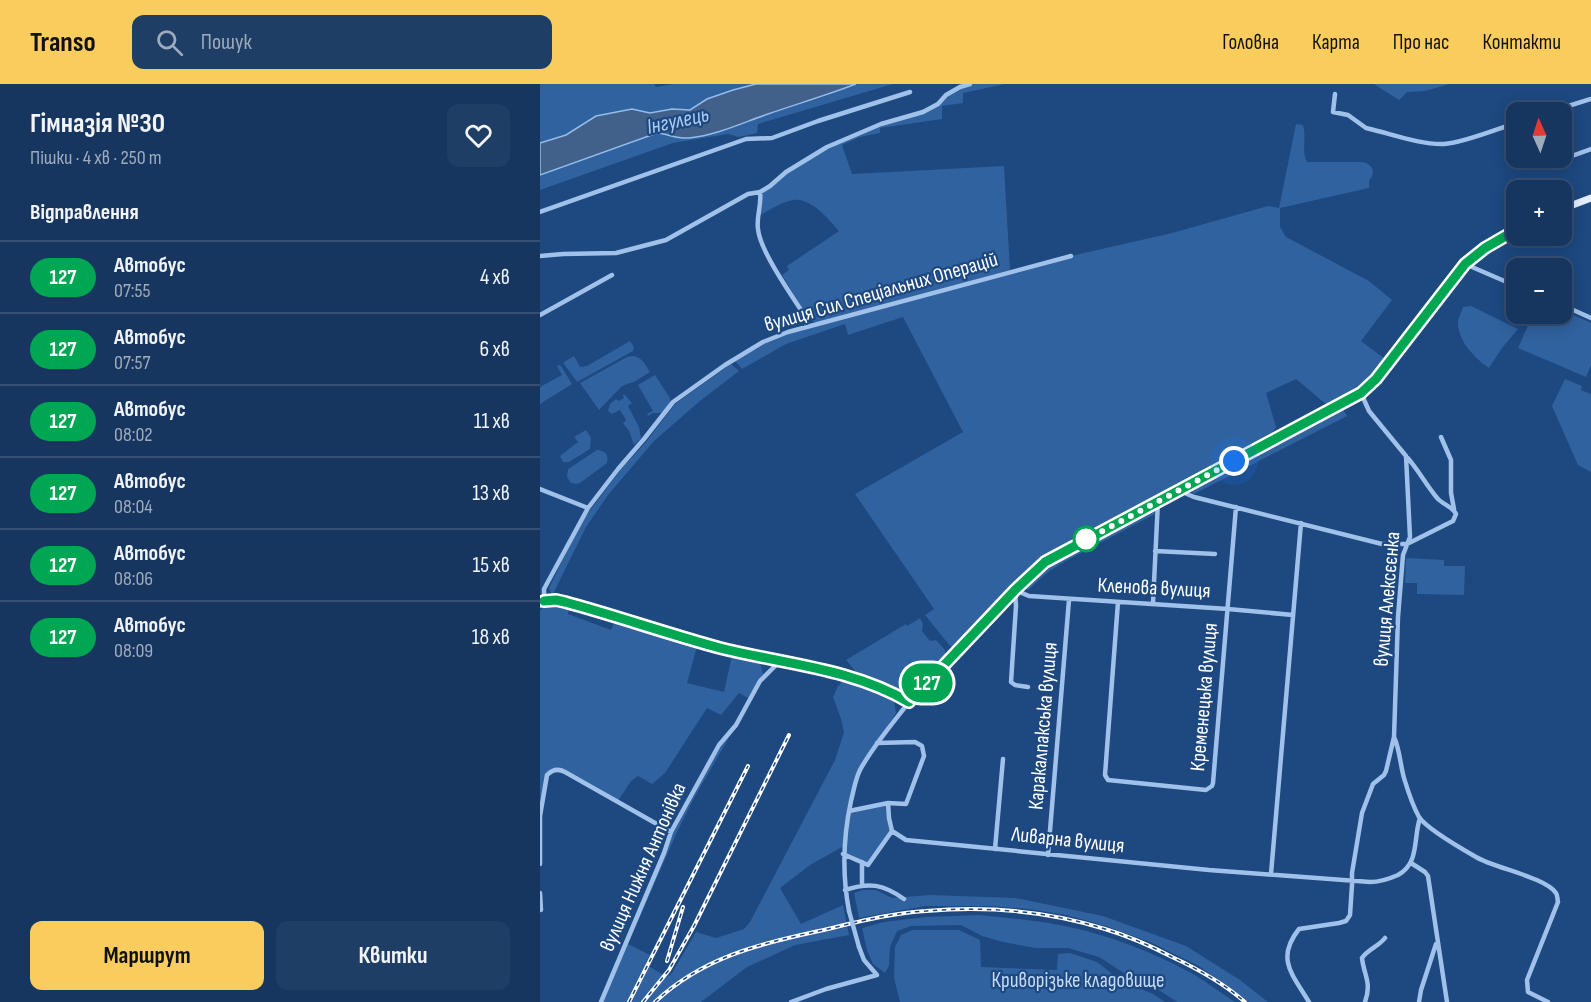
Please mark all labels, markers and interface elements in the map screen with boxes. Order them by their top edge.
search box [132,15,552,69]
text: Transo [30,26,96,59]
icon: search [153,26,186,59]
text: Пошук [201,29,252,56]
text: Головна [1222,30,1279,55]
text: Карта [1312,30,1360,55]
text: Про нас [1393,30,1449,55]
text: Контакти [1482,30,1561,55]
water label: Інгулець [644,101,712,141]
north arrow [1506,102,1572,168]
map controls [1506,102,1572,324]
button: heart [447,104,510,167]
text: Гімназія №30 [30,107,165,140]
text: Пішки · 4 хв · 250 m [30,146,162,170]
button: + [1506,180,1572,246]
text: Відправлення [30,199,139,226]
street label: вулиця Сил Спеціальних Операцій [761,247,1001,337]
text: Автобус [114,252,186,279]
button: − [1506,258,1572,324]
text: 4 хв [480,264,510,291]
text: 127 [50,265,76,290]
text: 07:55 [114,279,151,303]
text: Автобус [114,324,186,351]
text: 6 хв [479,336,510,363]
text: 127 [50,337,76,362]
text: 07:57 [114,351,150,375]
text: Автобус [114,396,186,423]
text: 11 хв [474,408,510,435]
text: 127 [50,409,76,434]
text: 08:02 [114,423,153,447]
your location [1219,446,1249,476]
text: Автобус [114,468,186,495]
text: 13 хв [472,480,510,507]
text: 127 [50,481,76,506]
text: 08:04 [114,495,153,519]
unlabelled marker [1073,526,1099,552]
street label: вулиця Алексєєнка [1369,530,1405,668]
text: Автобус [114,540,186,567]
text: 15 хв [473,552,510,579]
text: 127 [50,553,76,578]
text: 08:06 [114,567,153,591]
street label: Кленова вулиця [1097,573,1211,603]
text: Автобус [114,612,186,639]
street label: Кременецька вулиця [1185,622,1223,772]
text: 18 хв [472,624,510,651]
text: 127 [50,625,76,650]
text: 08:09 [114,639,153,663]
street label: Каракалпакська вулиця [1023,641,1063,811]
line badge: 127 [892,664,962,702]
text: 127 [914,671,940,696]
street label: вулиця Нижня Антонівка [595,779,691,955]
street label: Ливарна вулиця [1009,822,1126,858]
button: Маршрут [30,921,264,990]
button: Квитки [276,921,510,990]
park label: Криворізьке кладовище [992,968,1164,993]

